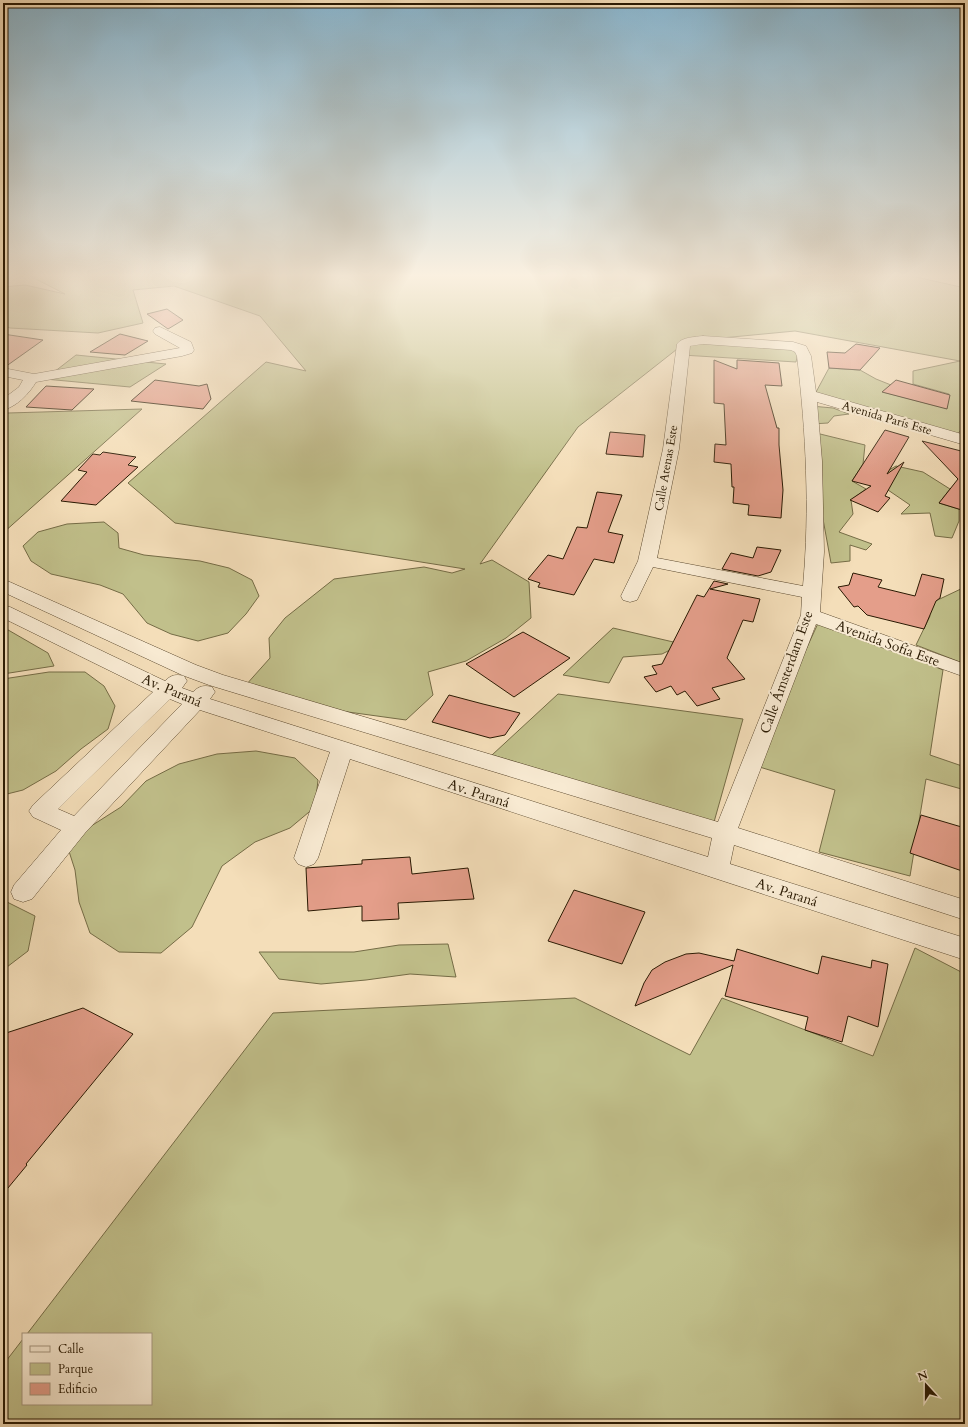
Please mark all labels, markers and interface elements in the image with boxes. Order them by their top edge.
street label: Avenida París Este [840,397,934,439]
street label: Calle Atenas Este [651,424,681,512]
street label: Calle Ámsterdam Este [755,608,818,736]
street label: Avenida Sofía Este [833,616,942,671]
street label: Av. Paraná [139,669,205,712]
street label: Av. Paraná [446,775,512,812]
street label: Av. Paraná [754,874,820,911]
legend [22,1333,152,1405]
text: Calle [58,1341,84,1357]
text: Parque [58,1361,93,1377]
north arrow [906,1365,946,1405]
text: N [915,1367,930,1385]
text: Edificio [58,1381,98,1397]

